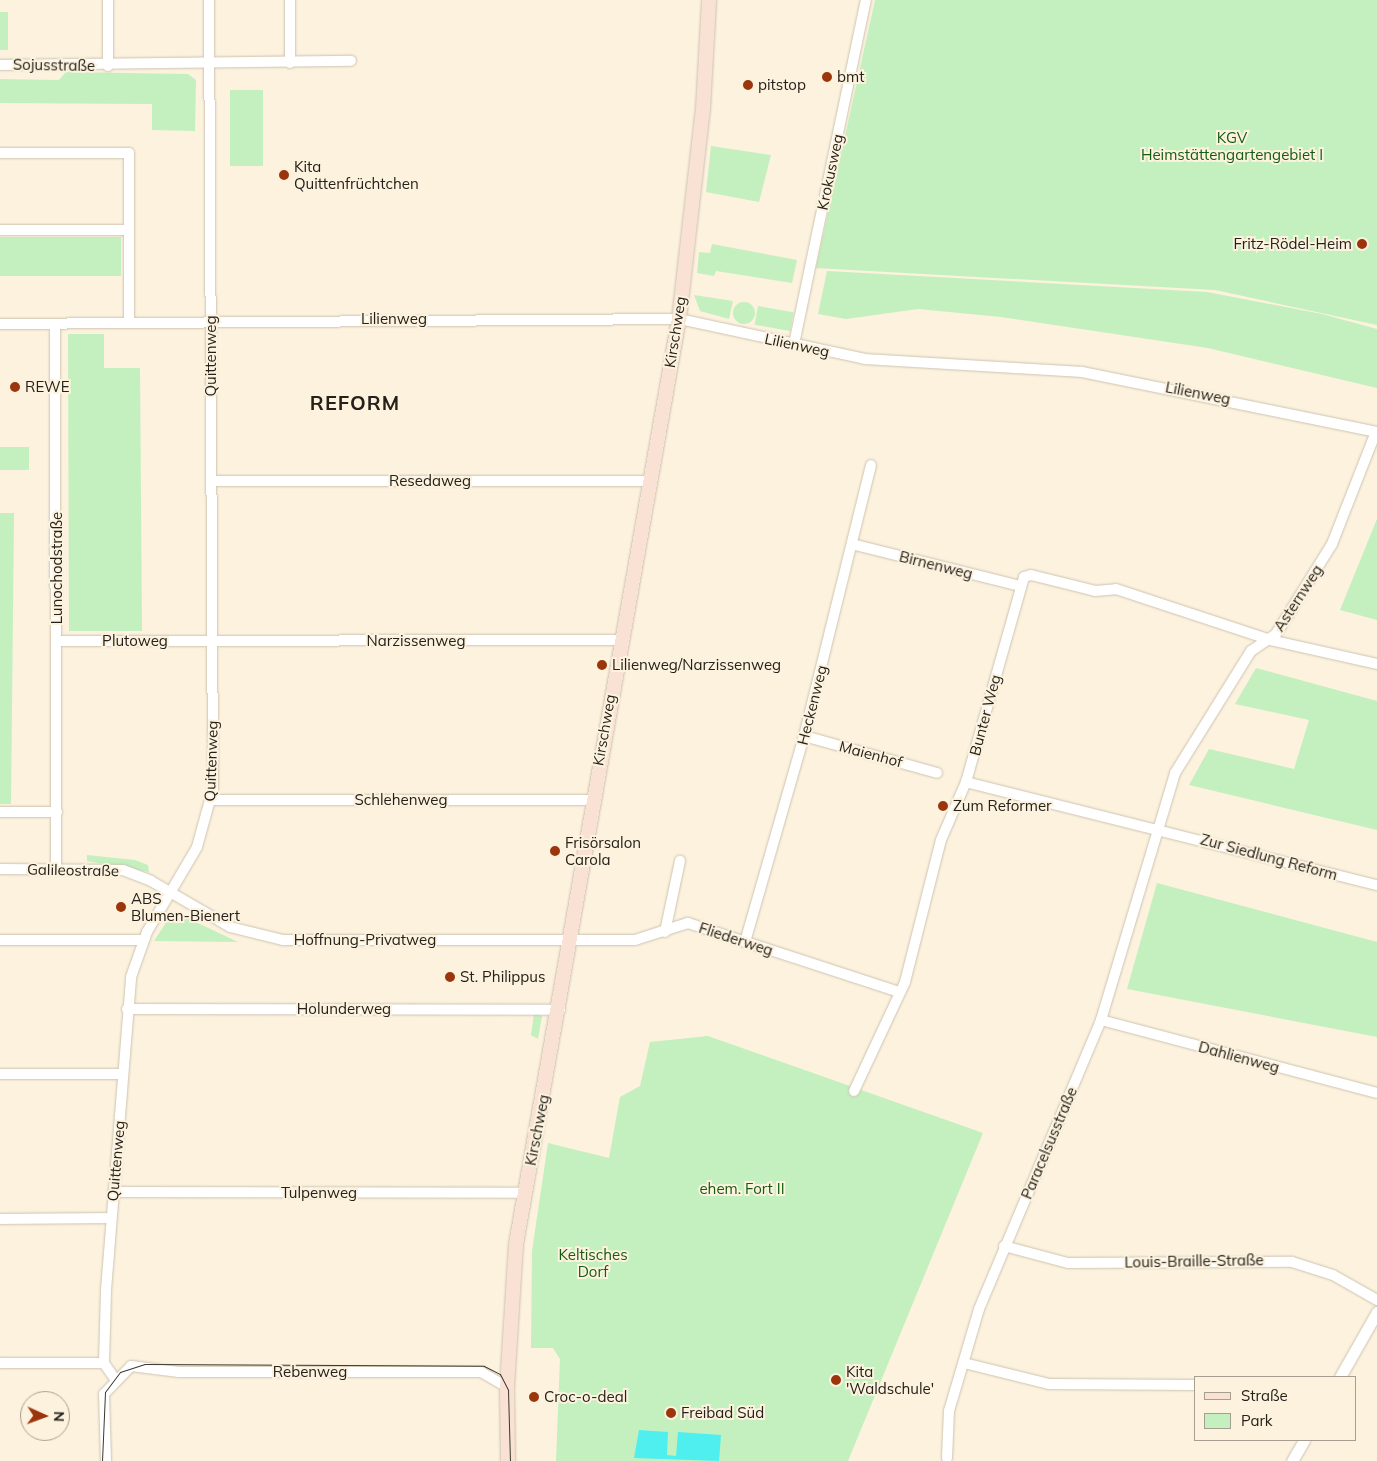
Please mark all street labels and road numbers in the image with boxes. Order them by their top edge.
street label: Sojusstraße [13,55,95,75]
street label: Krokusweg [813,132,847,212]
street label: Kirschweg [660,295,690,369]
street label: Lilienweg [361,310,427,328]
street label: Quittenweg [202,315,220,397]
street label: Lilienweg [763,329,831,361]
street label: Lilienweg [1164,378,1232,408]
street label: Resedaweg [389,472,471,490]
street label: Lunochodstraße [48,512,66,624]
street label: Birnenweg [897,547,975,583]
street label: Asternweg [1270,561,1326,635]
street label: Plutoweg [102,632,168,650]
street label: Narzissenweg [367,632,465,650]
street label: Heckenweg [793,663,831,747]
street label: Bunter Weg [966,672,1004,758]
street label: Kirschweg [589,693,619,767]
street label: Quittenweg [201,720,221,802]
street label: Maienhof [837,737,905,771]
street label: Schlehenweg [354,791,448,809]
street label: Zur Siedlung Reform [1198,830,1340,884]
street label: Galileostraße [27,860,119,880]
street label: Fliederweg [697,919,775,959]
street label: Hoffnung-Privatweg [294,931,436,949]
street label: Holunderweg [297,1000,391,1018]
street label: Dahlienweg [1197,1038,1281,1076]
street label: Paracelsusstraße [1017,1084,1081,1202]
street label: Kirschweg [521,1093,553,1167]
street label: Quittenweg [104,1120,128,1202]
street label: Tulpenweg [281,1184,357,1202]
street label: Louis-Braille-Straße [1124,1251,1264,1271]
street label: Rebenweg [273,1363,347,1381]

